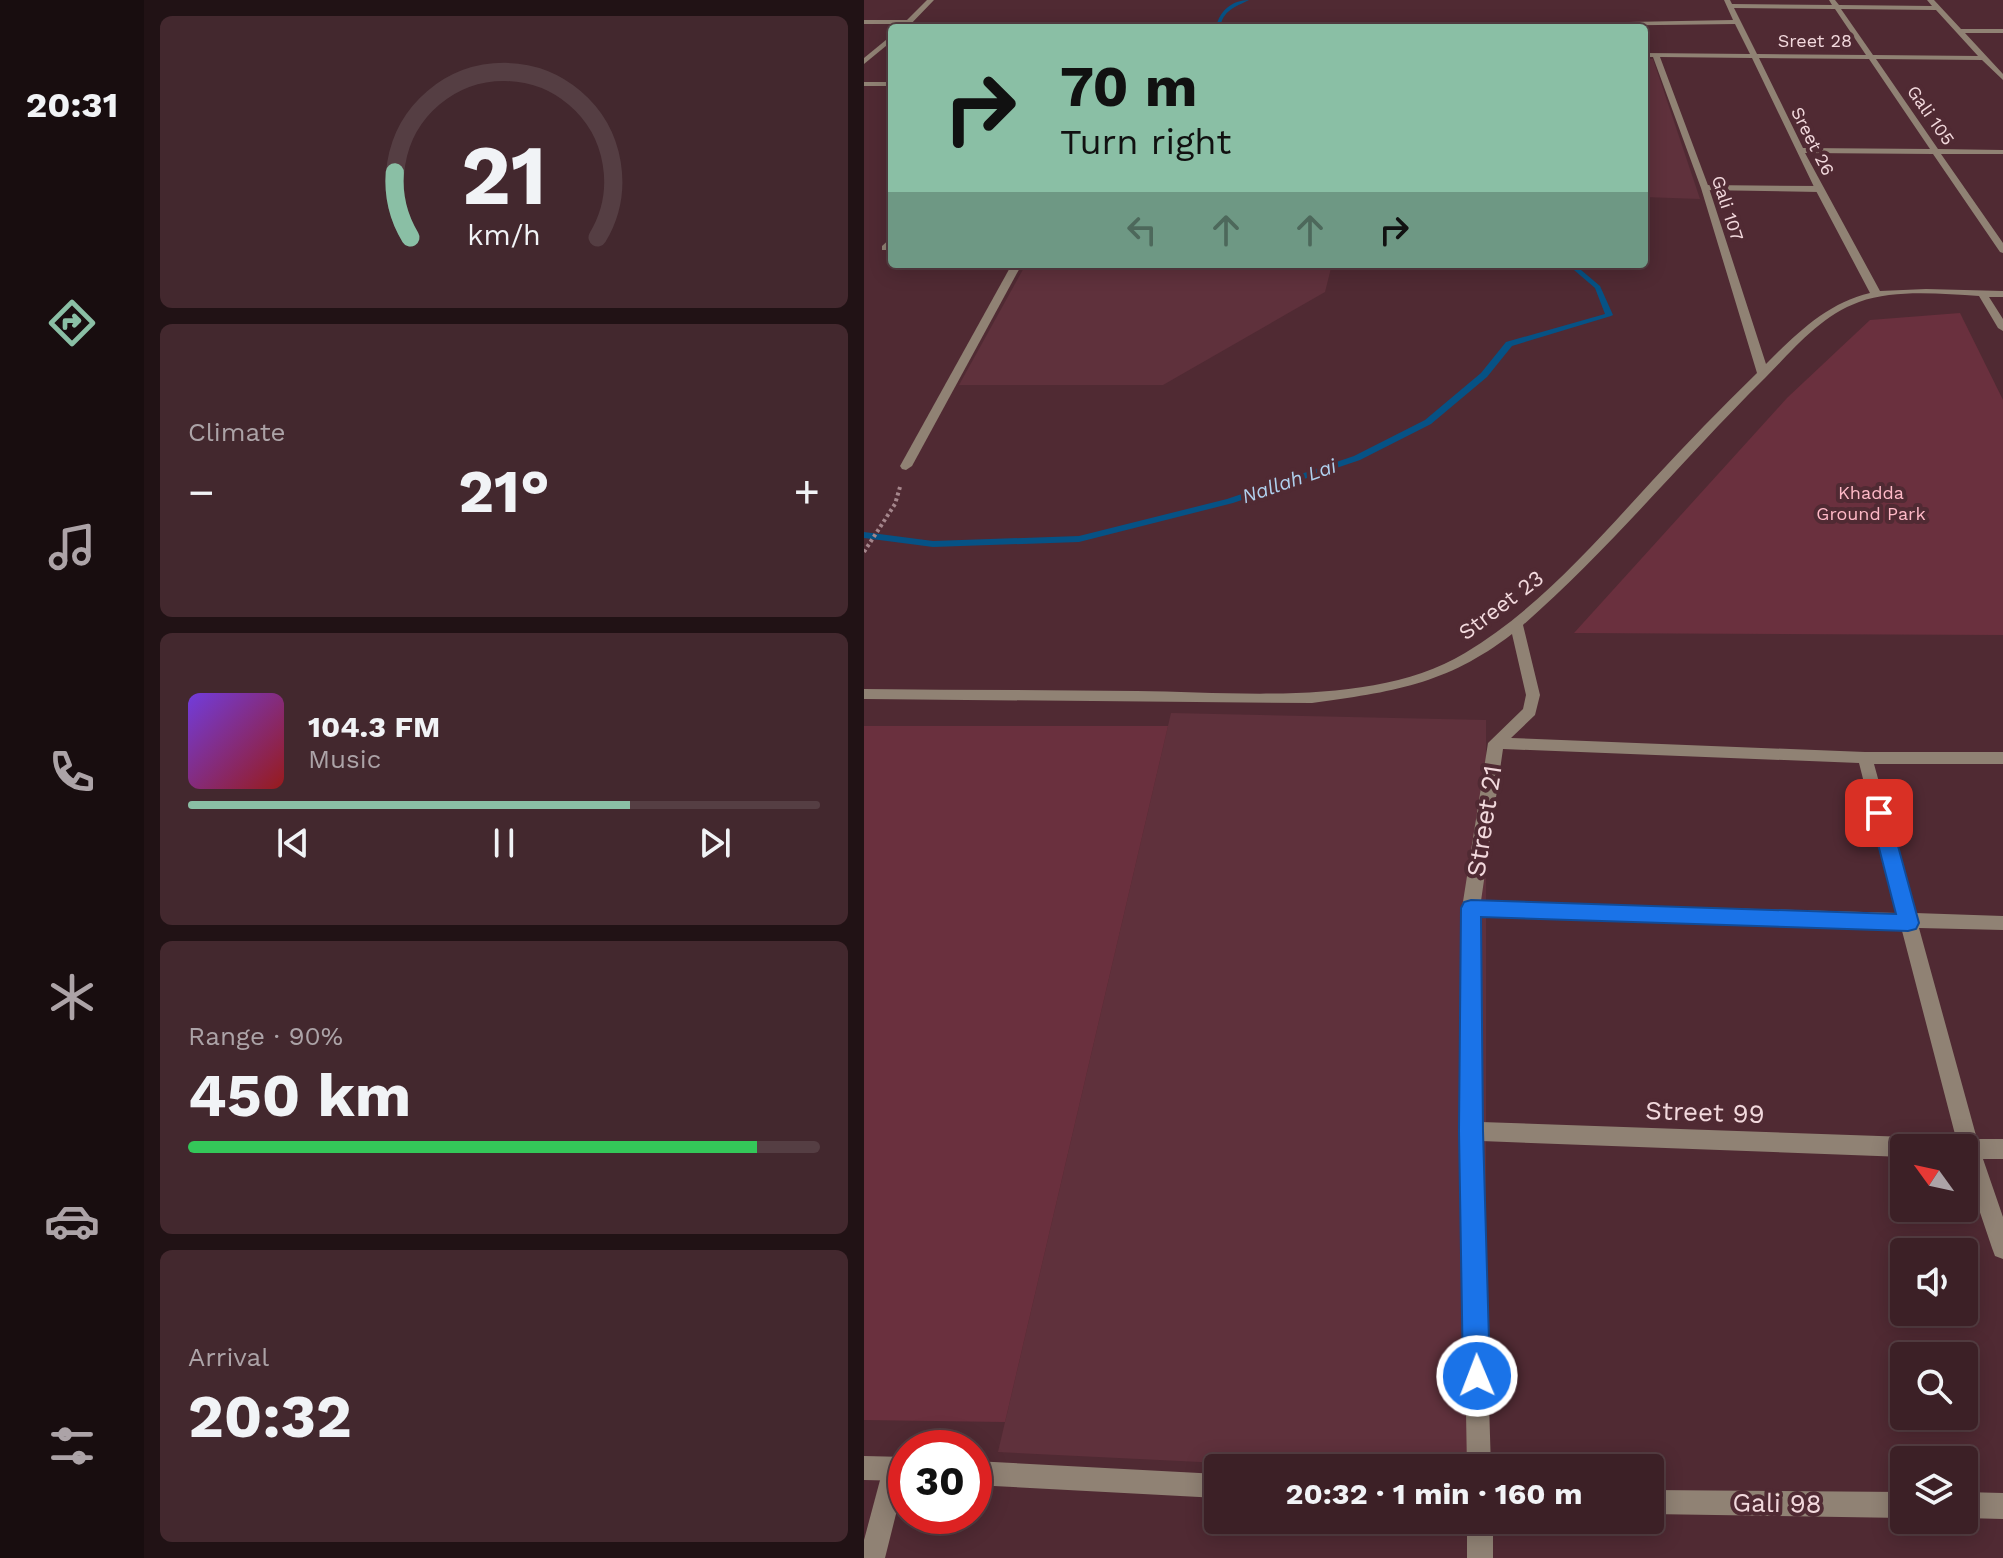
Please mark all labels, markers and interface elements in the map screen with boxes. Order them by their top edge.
street label: Sreet 28 [1778,30,1852,51]
text: 70 m [1060,54,1197,120]
icon: right [928,56,1032,160]
street label: Gali 105 [1903,81,1959,149]
text: 20:31 [26,84,118,126]
street label: Sreet 26 [1787,103,1839,179]
text: Turn right [1060,121,1231,163]
text: 21 [461,127,547,224]
street label: Gali 107 [1708,173,1748,243]
icon: left [1120,208,1164,252]
icon: ahead [1204,208,1248,252]
icon: ahead [1288,208,1332,252]
icon: right [1372,208,1416,252]
text: km/h [467,218,541,252]
icon: directions [44,295,100,351]
text: Climate [188,417,286,447]
water label: Nallah Lai [1239,453,1340,508]
text: 21° [458,456,550,527]
text: − [188,466,215,518]
text: + [793,466,820,518]
park label: Khadda Ground Park [1816,482,1926,524]
icon: music [44,519,100,575]
street label: Street 23 [1454,565,1548,645]
text: 104.3 FM [308,709,440,744]
icon: phone [44,744,100,800]
text: Music [308,744,381,774]
street label: Street 21 [1460,763,1508,879]
pin [1845,779,1913,847]
icon: arrive [1857,791,1901,835]
icon: previous [271,821,315,865]
icon: pause [482,821,526,865]
icon: next [693,821,737,865]
icon: climate [44,969,100,1025]
text: Range · 90% [188,1021,343,1051]
text: 450 km [188,1060,411,1131]
street label: Street 99 [1645,1095,1765,1129]
north arrow [1890,1134,1978,1222]
map controls [1890,1134,1978,1534]
icon: car [44,1193,100,1249]
button: sound [1890,1238,1978,1326]
position arrow [1435,1334,1519,1418]
text: Arrival [188,1342,269,1372]
button: search [1890,1342,1978,1430]
text: 20:32 [188,1381,352,1452]
icon: filters [44,1418,100,1474]
speed limit sign: 30 [888,1430,992,1534]
button: layers [1890,1446,1978,1534]
text: 20:32 · 1 min · 160 m [1286,1476,1582,1511]
street label: Gali 98 [1732,1487,1822,1519]

